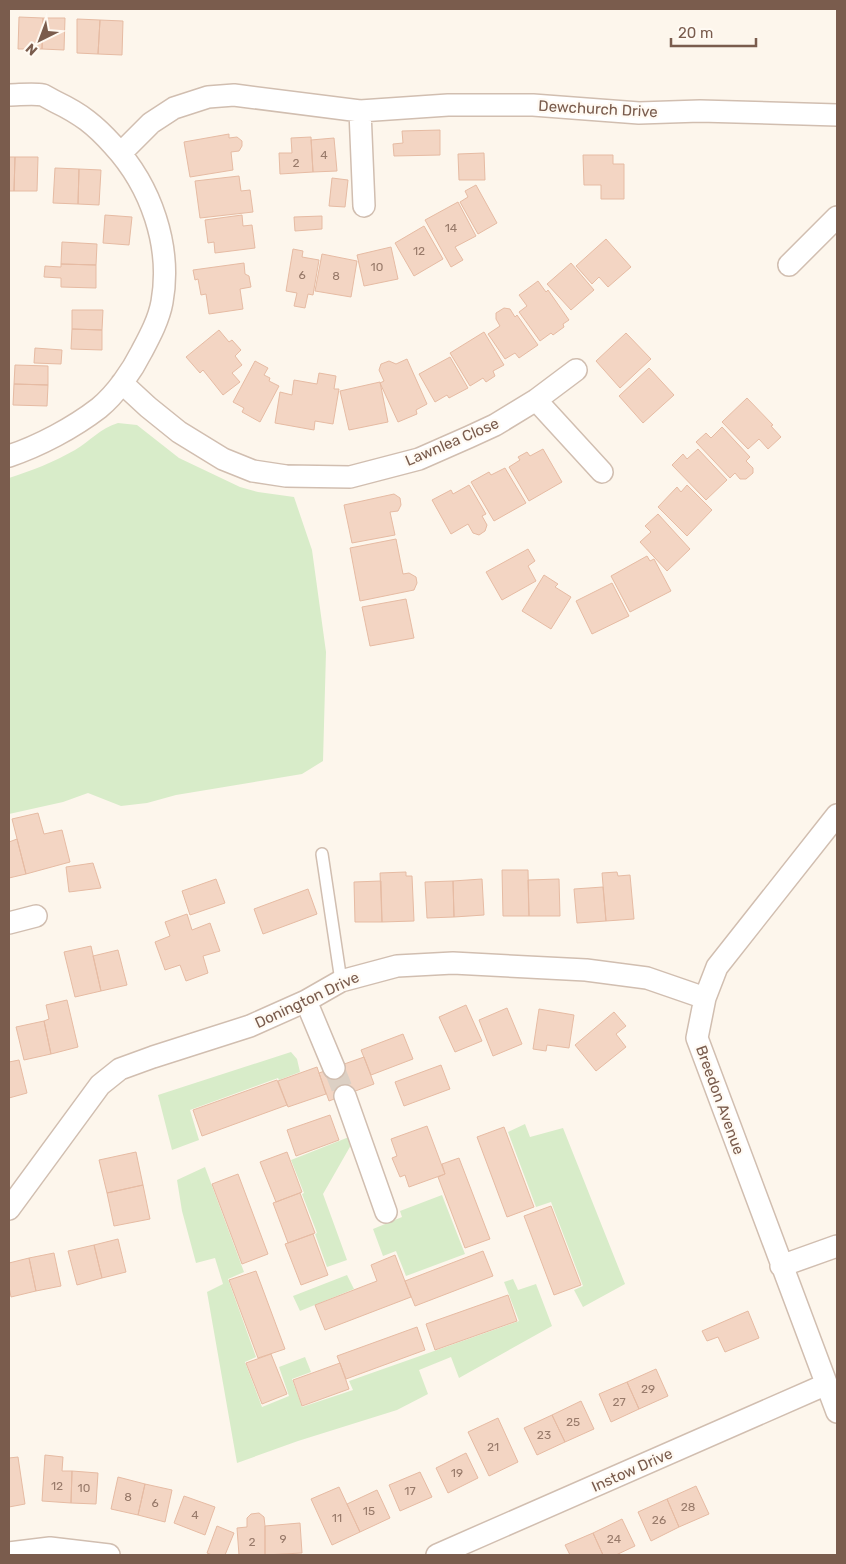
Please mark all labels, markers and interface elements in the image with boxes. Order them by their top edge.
north arrow [15,15,65,65]
scale bar [671,15,756,47]
text: 20 m [678,24,713,42]
text: N [22,40,41,59]
street label: Dewchurch Drive [538,97,658,121]
house number: 4 [320,148,328,162]
house number: 2 [292,156,300,170]
house number: 14 [445,221,458,235]
house number: 12 [413,244,425,258]
house number: 10 [371,260,383,274]
house number: 6 [298,268,306,282]
house number: 8 [332,269,340,283]
street label: Lawnlea Close [402,414,502,470]
street label: Donington Drive [252,968,362,1032]
street label: Breedon Avenue [692,1043,748,1157]
house number: 29 [641,1382,655,1396]
house number: 27 [612,1395,626,1409]
house number: 25 [566,1415,580,1429]
house number: 23 [537,1428,551,1442]
house number: 21 [487,1440,499,1454]
street label: Instow Drive [589,1444,675,1496]
house number: 19 [451,1466,463,1480]
house number: 12 [51,1479,63,1493]
house number: 10 [78,1481,90,1495]
house number: 17 [404,1484,416,1498]
house number: 8 [124,1490,132,1504]
house number: 6 [151,1496,159,1510]
house number: 28 [681,1500,695,1514]
house number: 15 [363,1504,375,1518]
house number: 4 [191,1508,199,1522]
house number: 11 [332,1511,342,1525]
house number: 26 [652,1513,666,1527]
house number: 9 [279,1532,287,1546]
house number: 24 [607,1532,622,1546]
house number: 2 [248,1535,256,1549]

